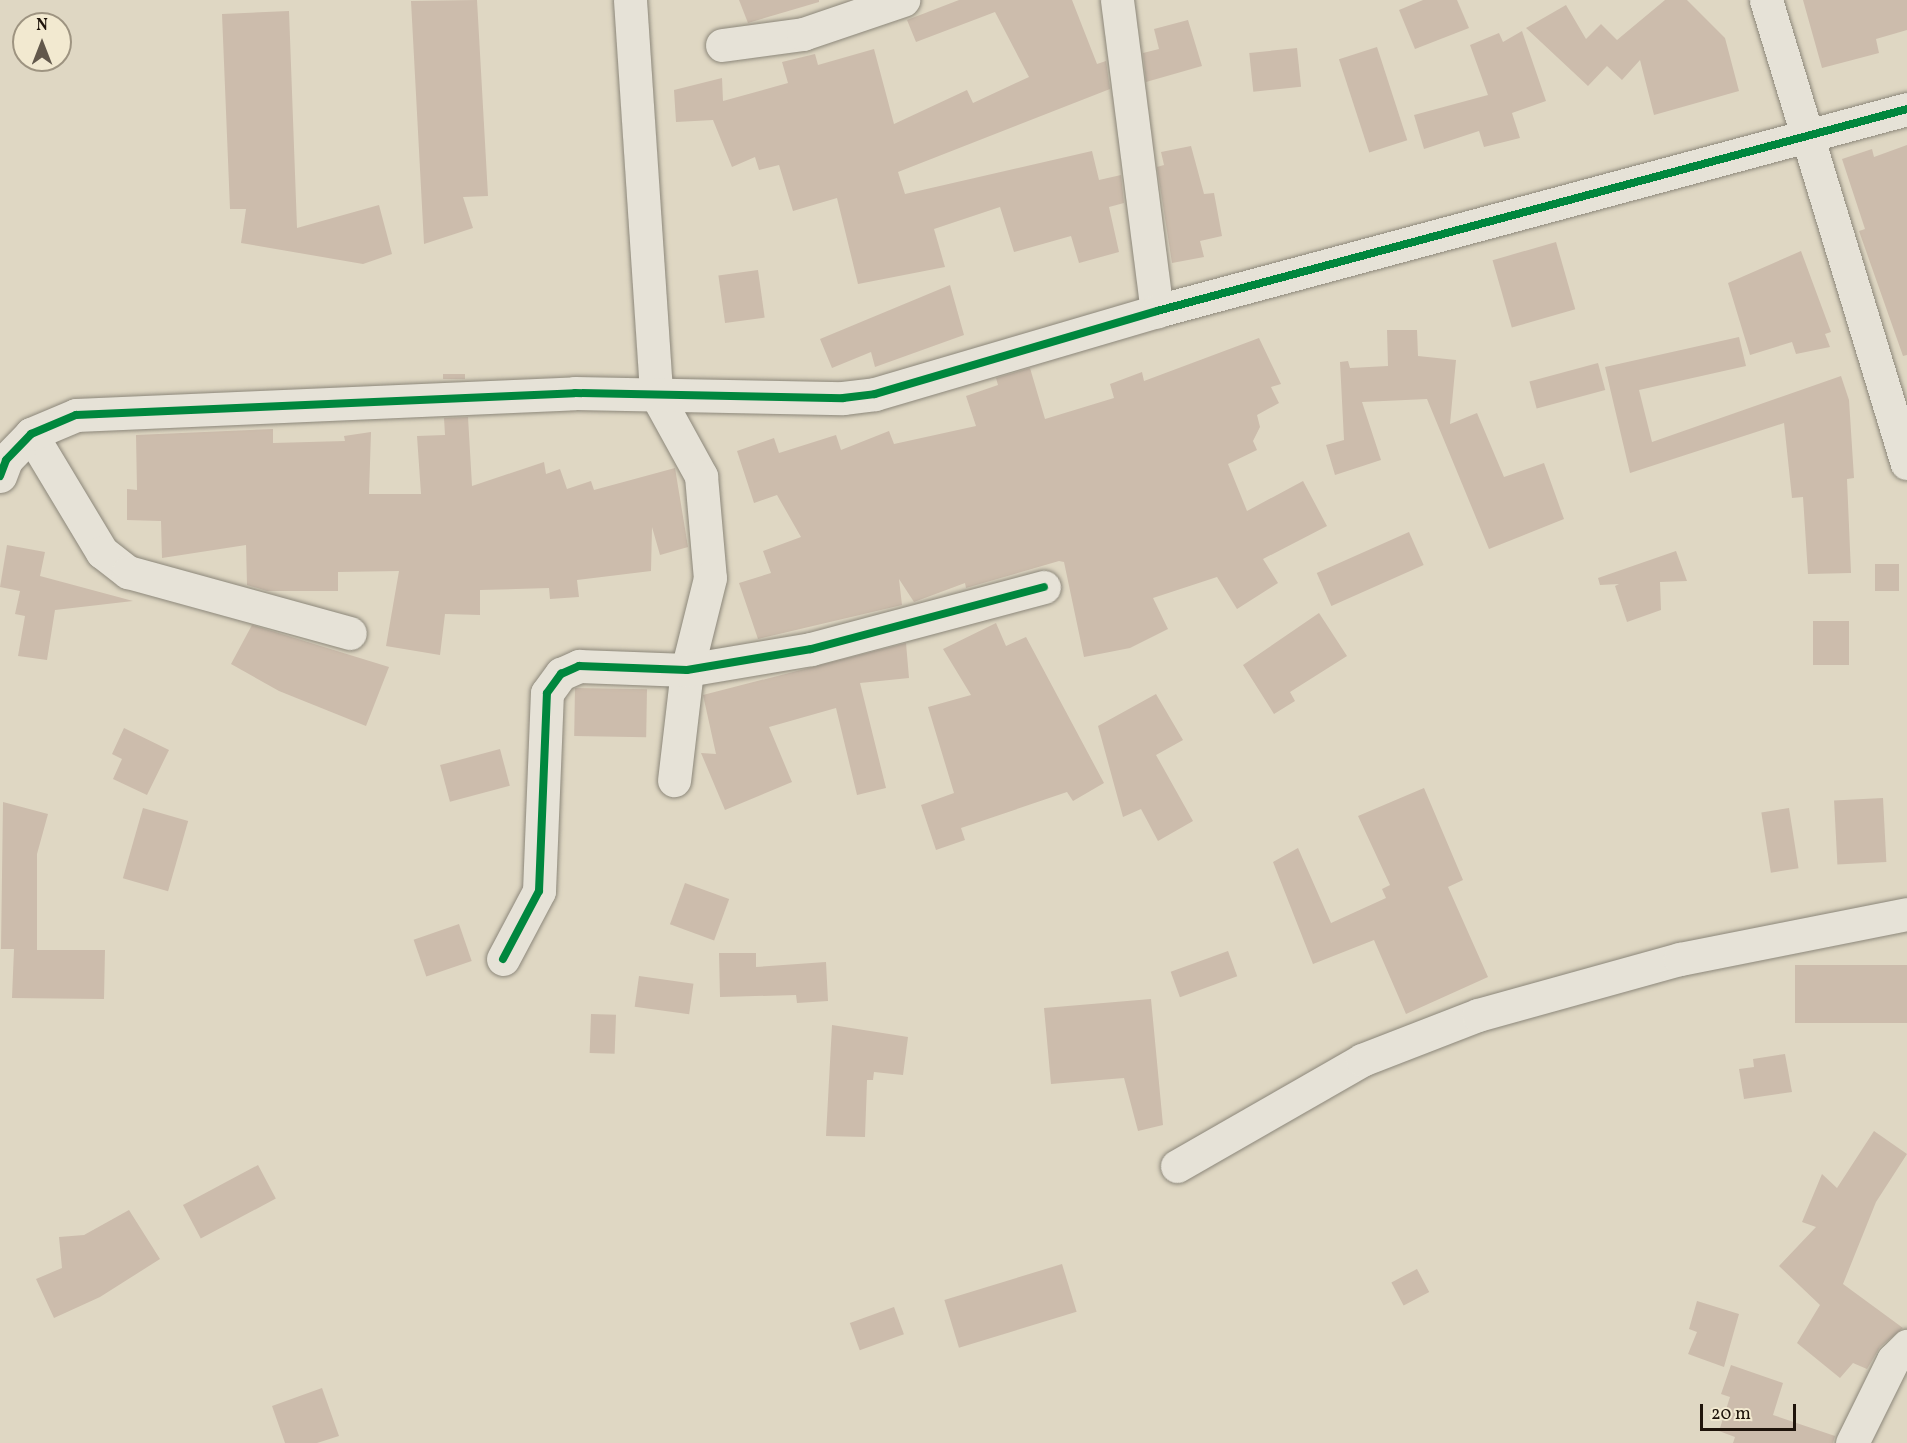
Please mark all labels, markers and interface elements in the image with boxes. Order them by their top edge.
north arrow [12,12,72,72]
text: N [36,15,48,37]
scale bar [1703,1392,1799,1430]
text: 20 m [1711,1402,1751,1427]

